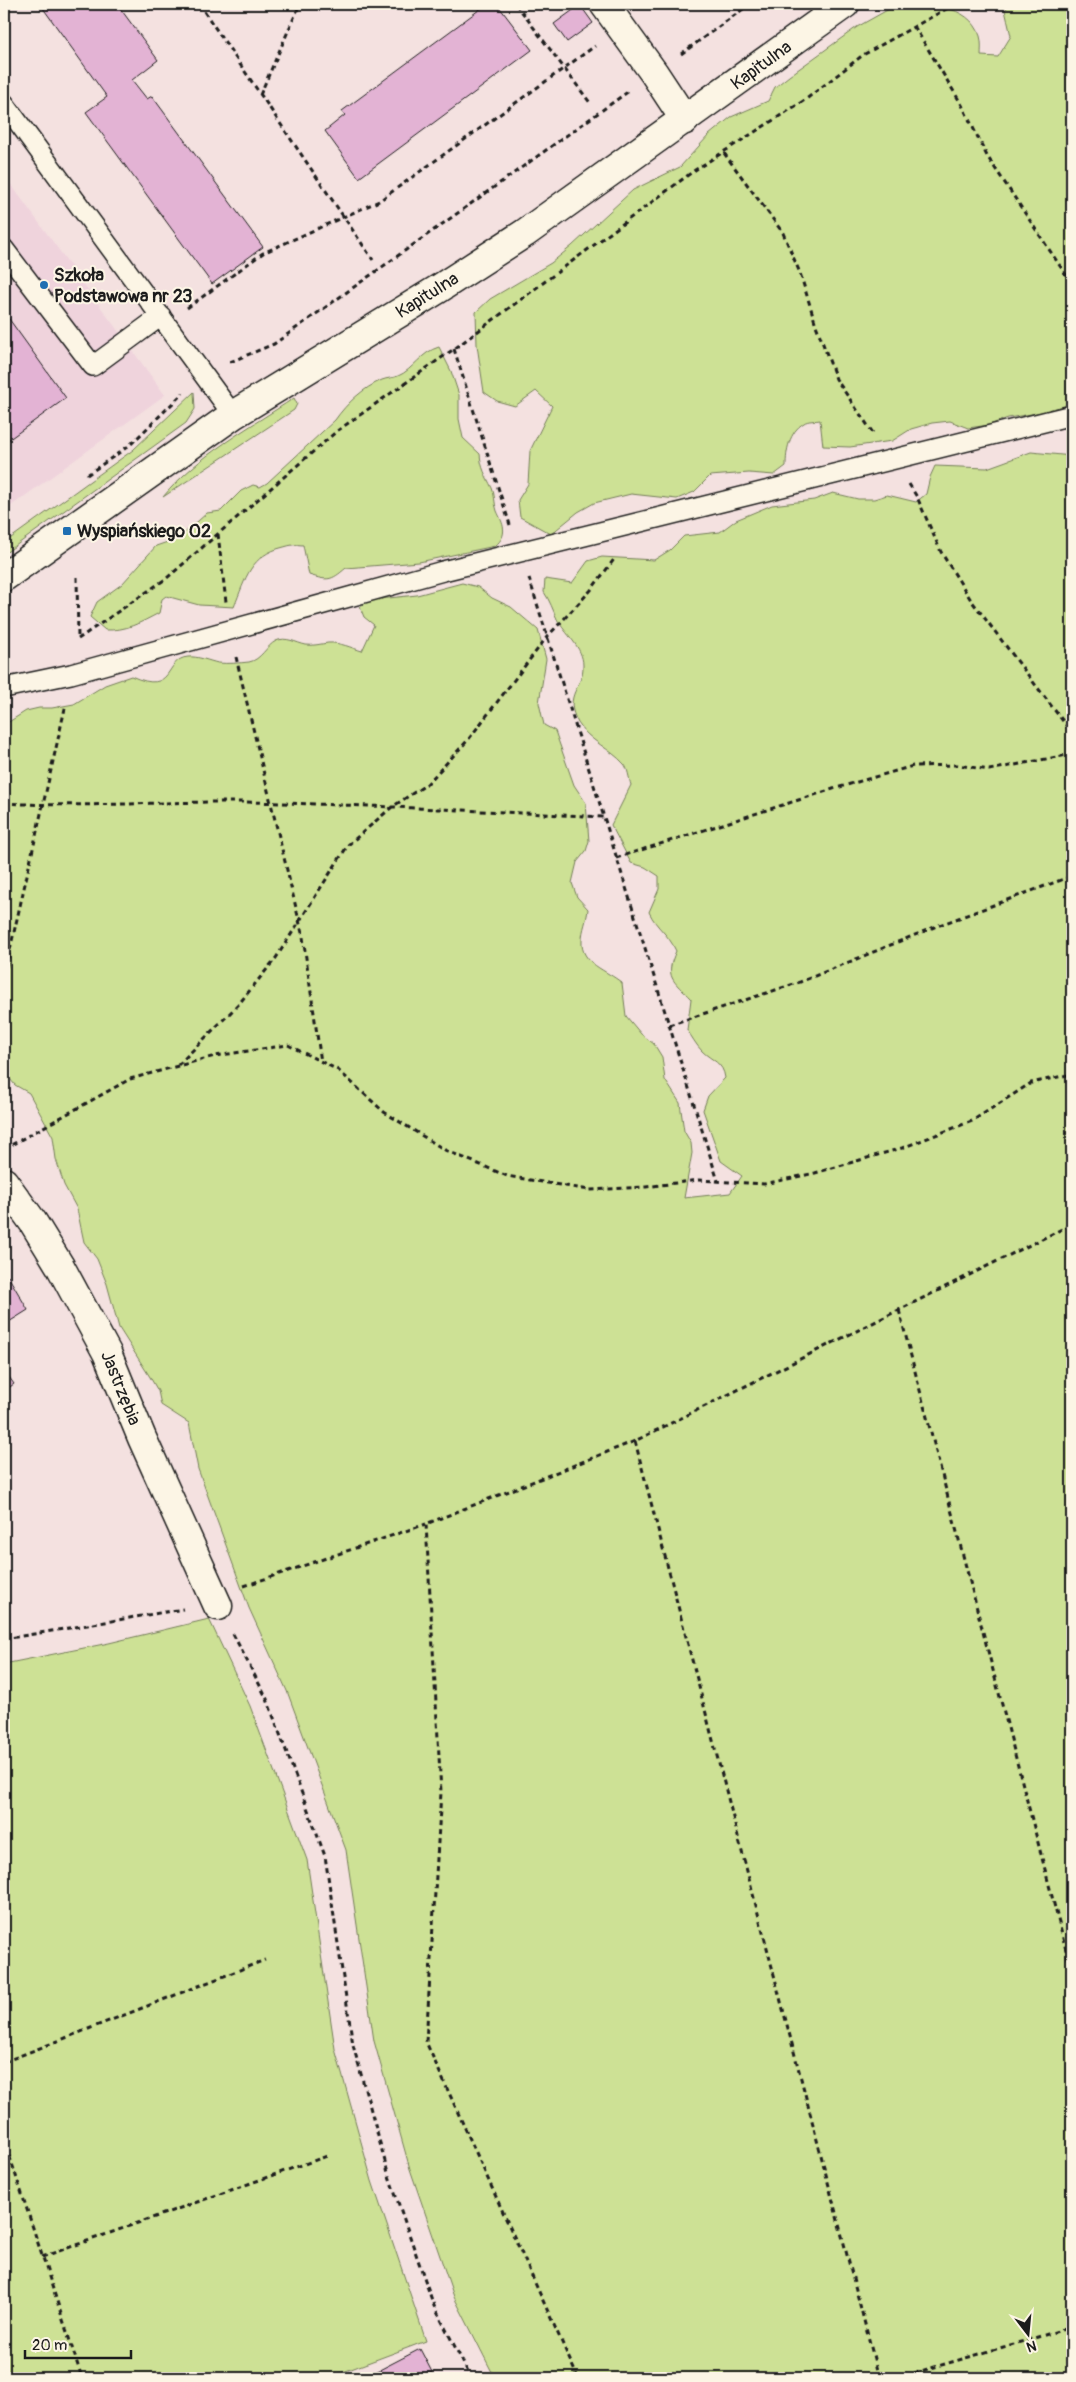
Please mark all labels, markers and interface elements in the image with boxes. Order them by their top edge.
street label: Kapitulna [726,36,796,95]
place label: Szkoła Podstawowa nr 23 [54,264,192,308]
street label: Kapitulna [391,267,463,324]
marker: Szkoła Podstawowa nr 23 [38,279,50,291]
place label: Wyspiańskiego 02 [77,520,211,543]
marker: Wyspiańskiego 02 [61,525,73,537]
street label: Jastrzębia [95,1348,146,1429]
north arrow [1004,2310,1054,2360]
scale bar [25,2327,131,2359]
text: 20 m [32,2336,67,2355]
text: N [1025,2337,1038,2355]

